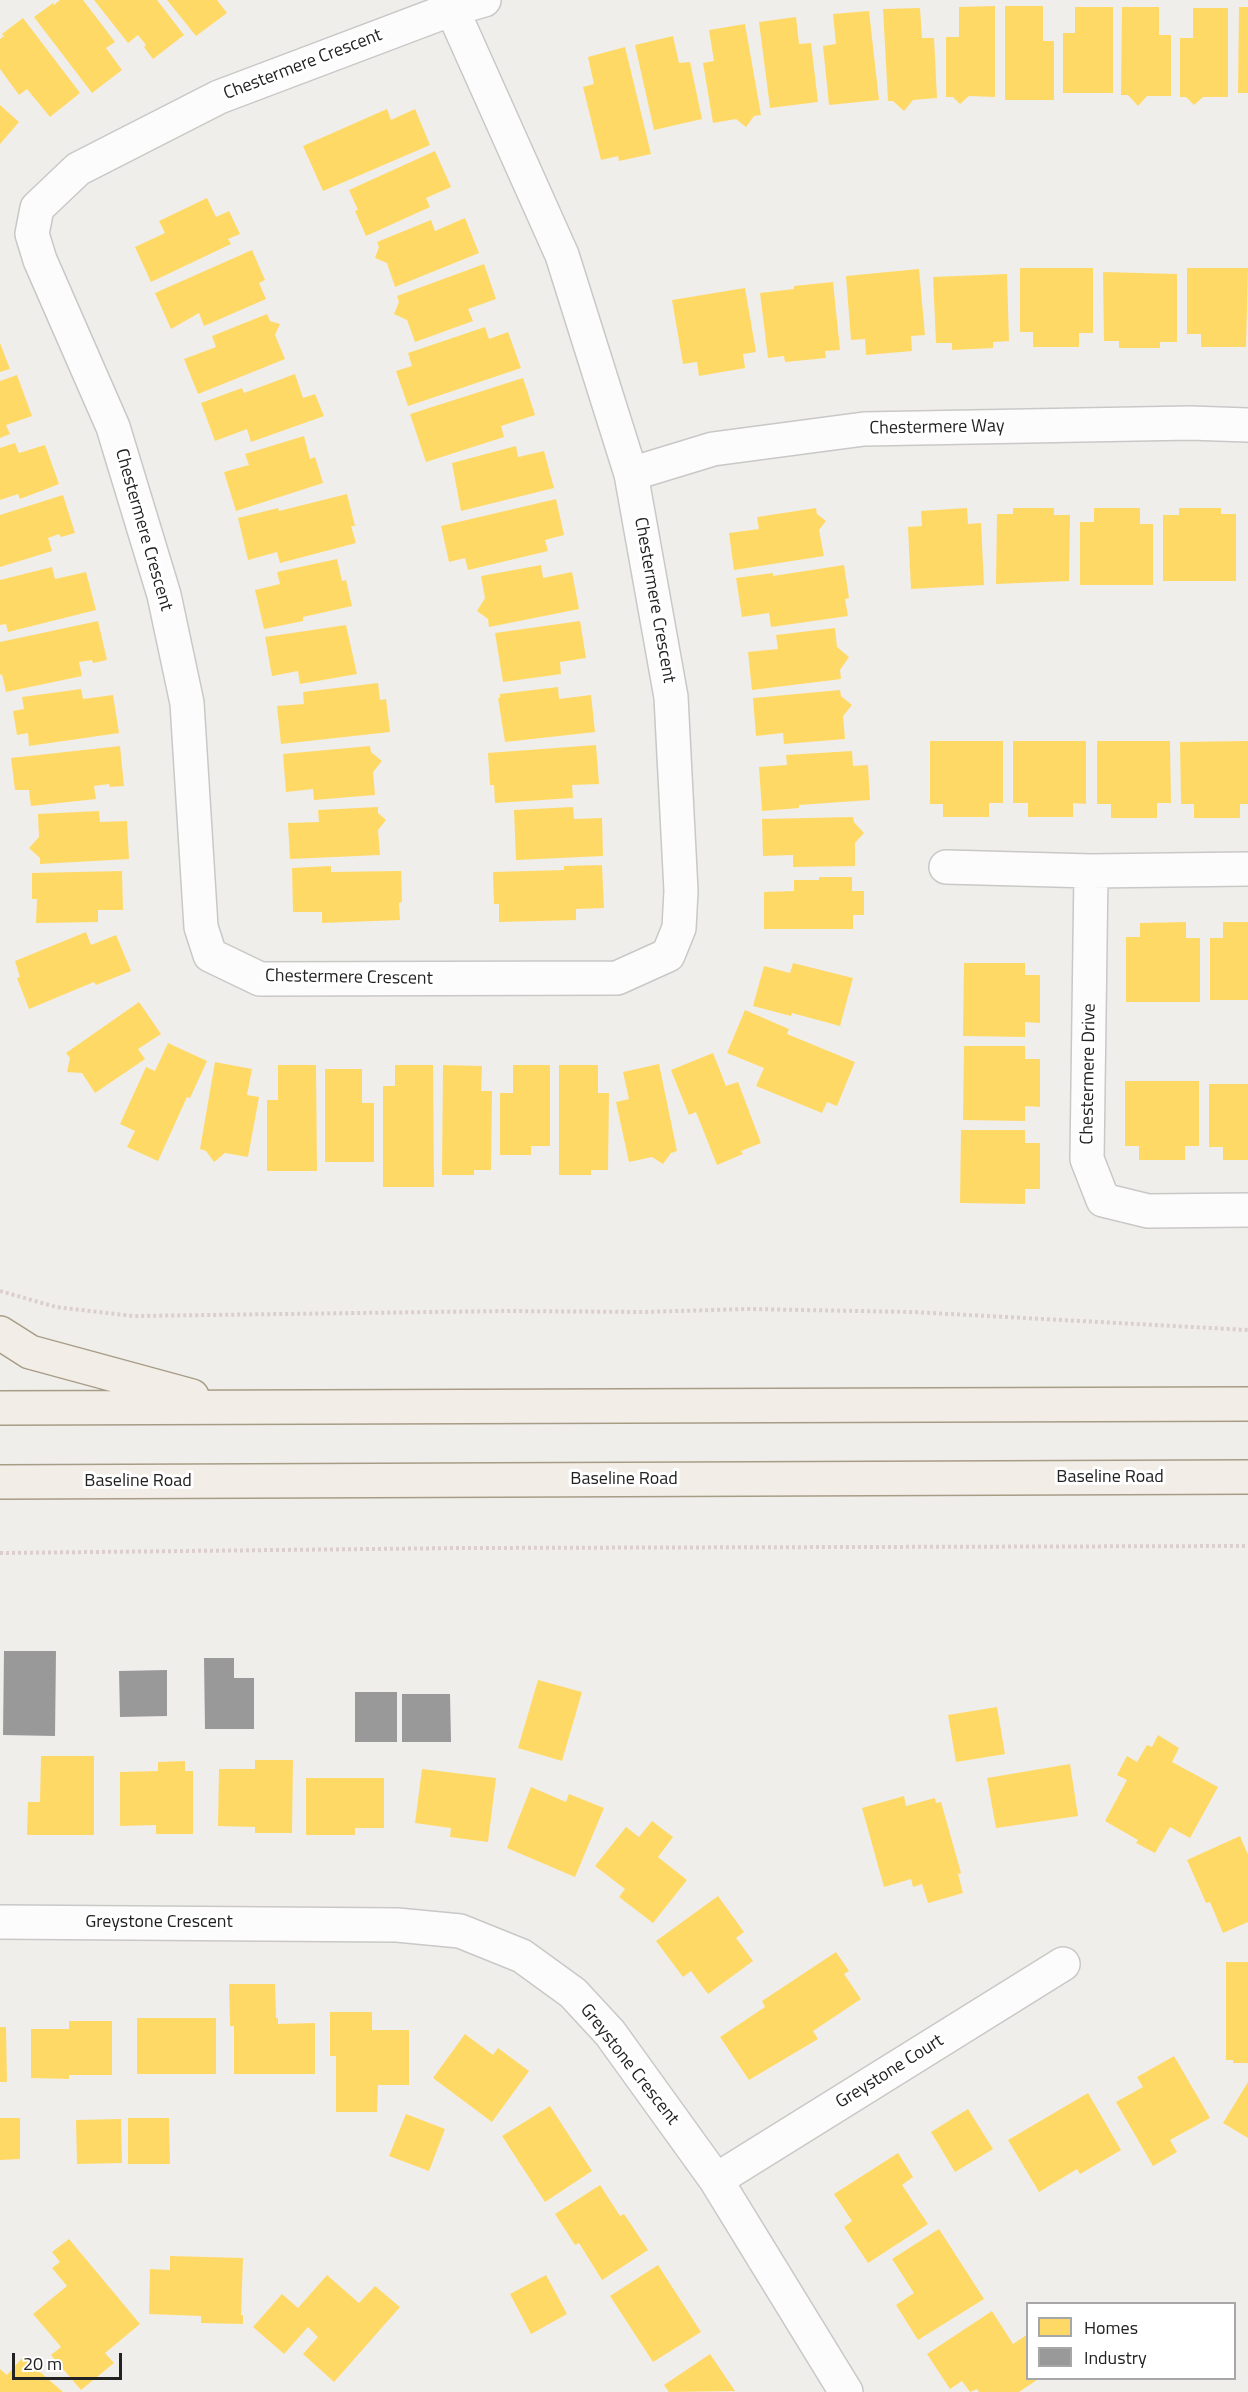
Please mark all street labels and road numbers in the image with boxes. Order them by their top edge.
street label: Chestermere Crescent [221,25,385,105]
street label: Chestermere Way [869,416,1005,440]
street label: Chestermere Crescent [109,446,177,614]
street label: Chestermere Crescent [629,516,679,684]
street label: Chestermere Crescent [265,966,433,990]
street label: Chestermere Drive [1077,1003,1101,1145]
street label: Baseline Road [1056,1467,1164,1489]
street label: Baseline Road [570,1469,678,1491]
street label: Baseline Road [84,1471,192,1493]
street label: Greystone Crescent [85,1912,233,1934]
street label: Greystone Crescent [575,2000,683,2130]
street label: Greystone Court [832,2030,948,2114]

